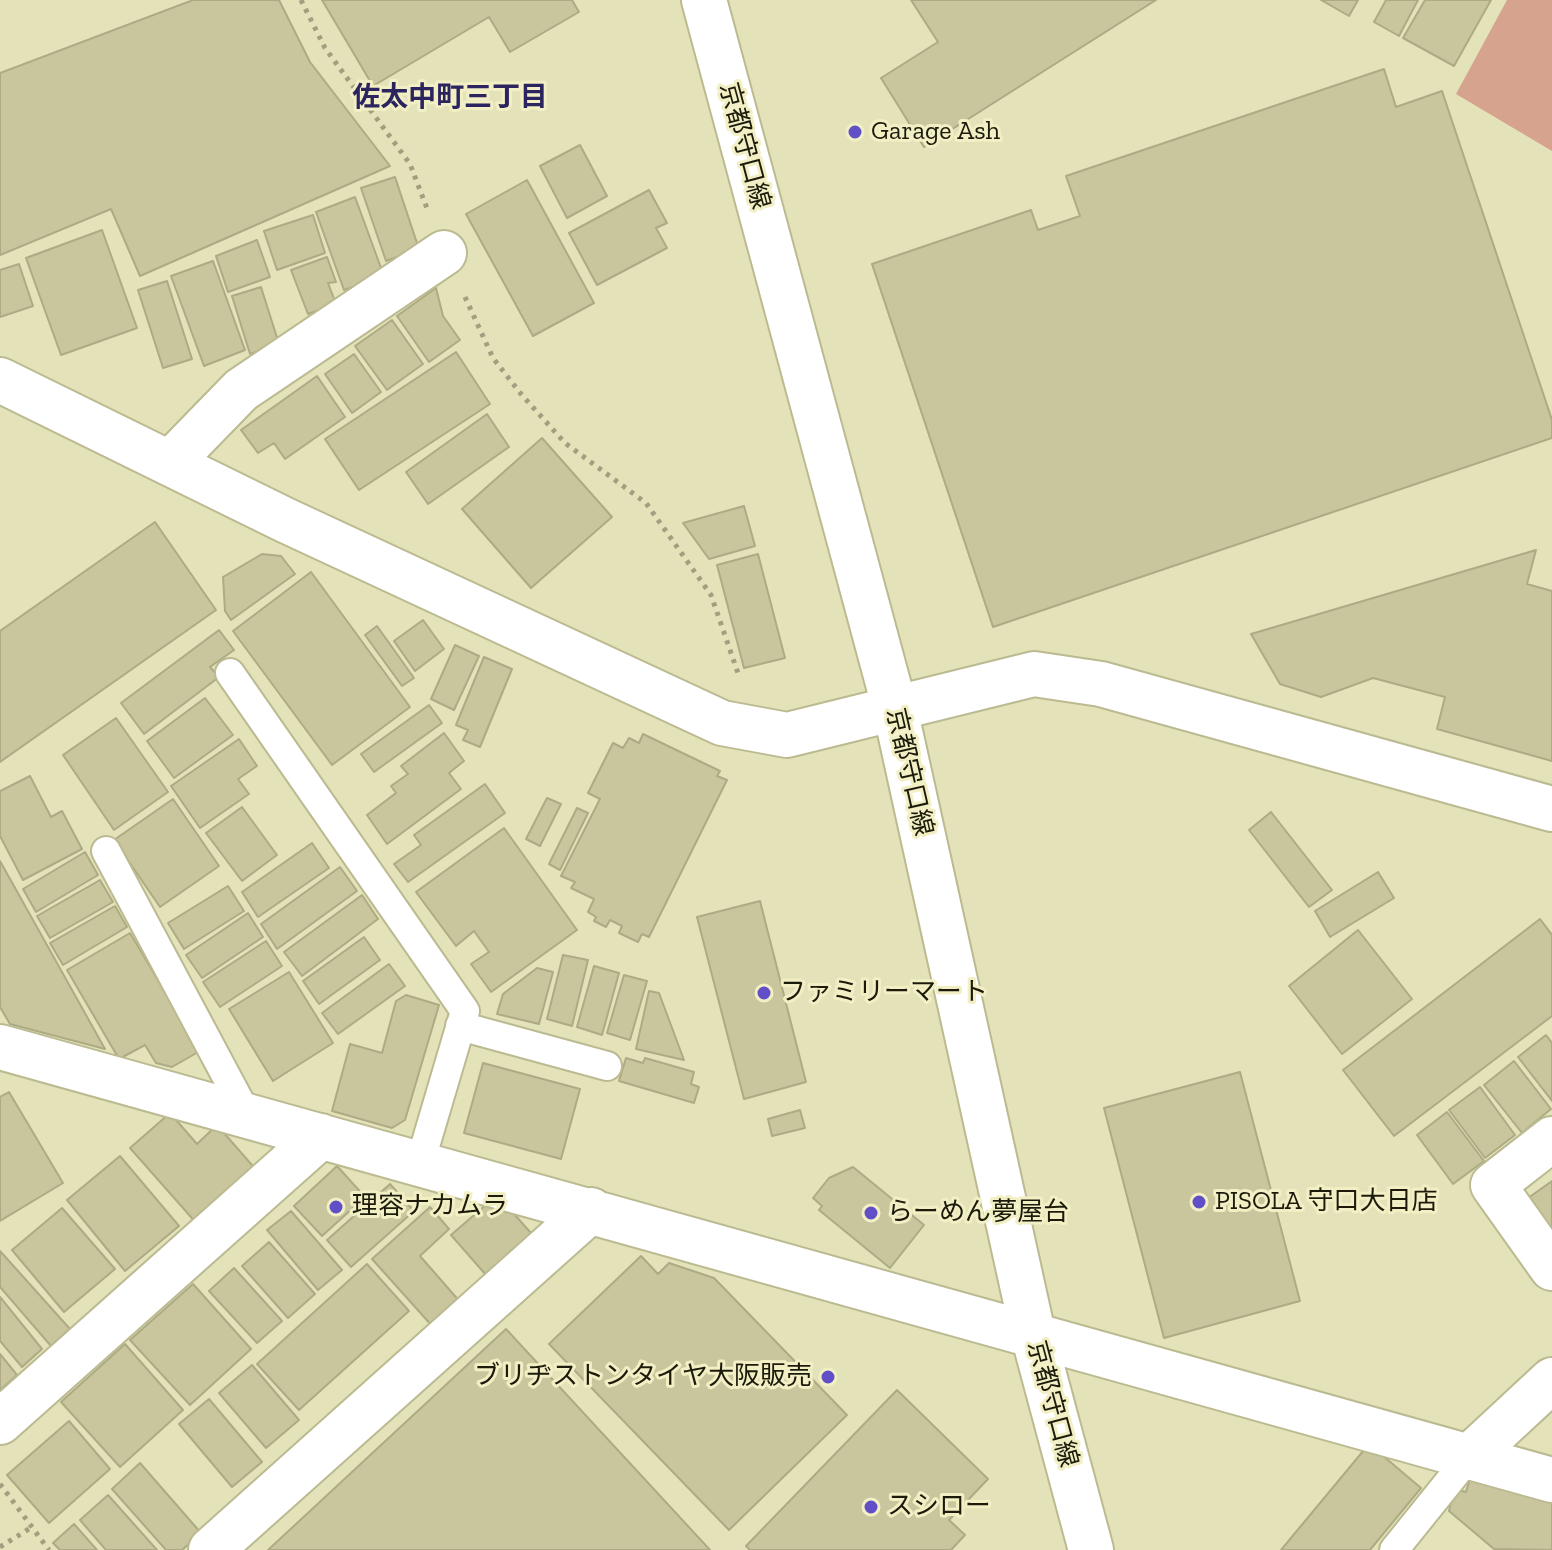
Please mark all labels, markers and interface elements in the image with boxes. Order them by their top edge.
street label: 京都守口線 [712,79,776,213]
district label: 佐太中町三丁目 [352,81,548,115]
place label: Garage Ash [871,116,1000,148]
marker: Garage Ash [846,123,864,141]
street label: 京都守口線 [879,705,939,839]
place label: ファミリーマート [780,977,988,1009]
marker: ファミリーマート [755,984,773,1002]
place label: PISOLA 守口大日店 [1215,1186,1438,1218]
place label: 理容ナカムラ [352,1191,508,1223]
marker: PISOLA 守口大日店 [1190,1193,1208,1211]
place label: らーめん夢屋台 [887,1197,1069,1229]
marker: 理容ナカムラ [327,1198,345,1216]
marker: らーめん夢屋台 [862,1204,880,1222]
street label: 京都守口線 [1020,1337,1084,1471]
place label: ブリヂストンタイヤ大阪販売 [474,1361,812,1393]
marker: ブリヂストンタイヤ大阪販売 [819,1368,837,1386]
place label: スシロー [887,1491,991,1523]
marker: スシロー [862,1498,880,1516]

